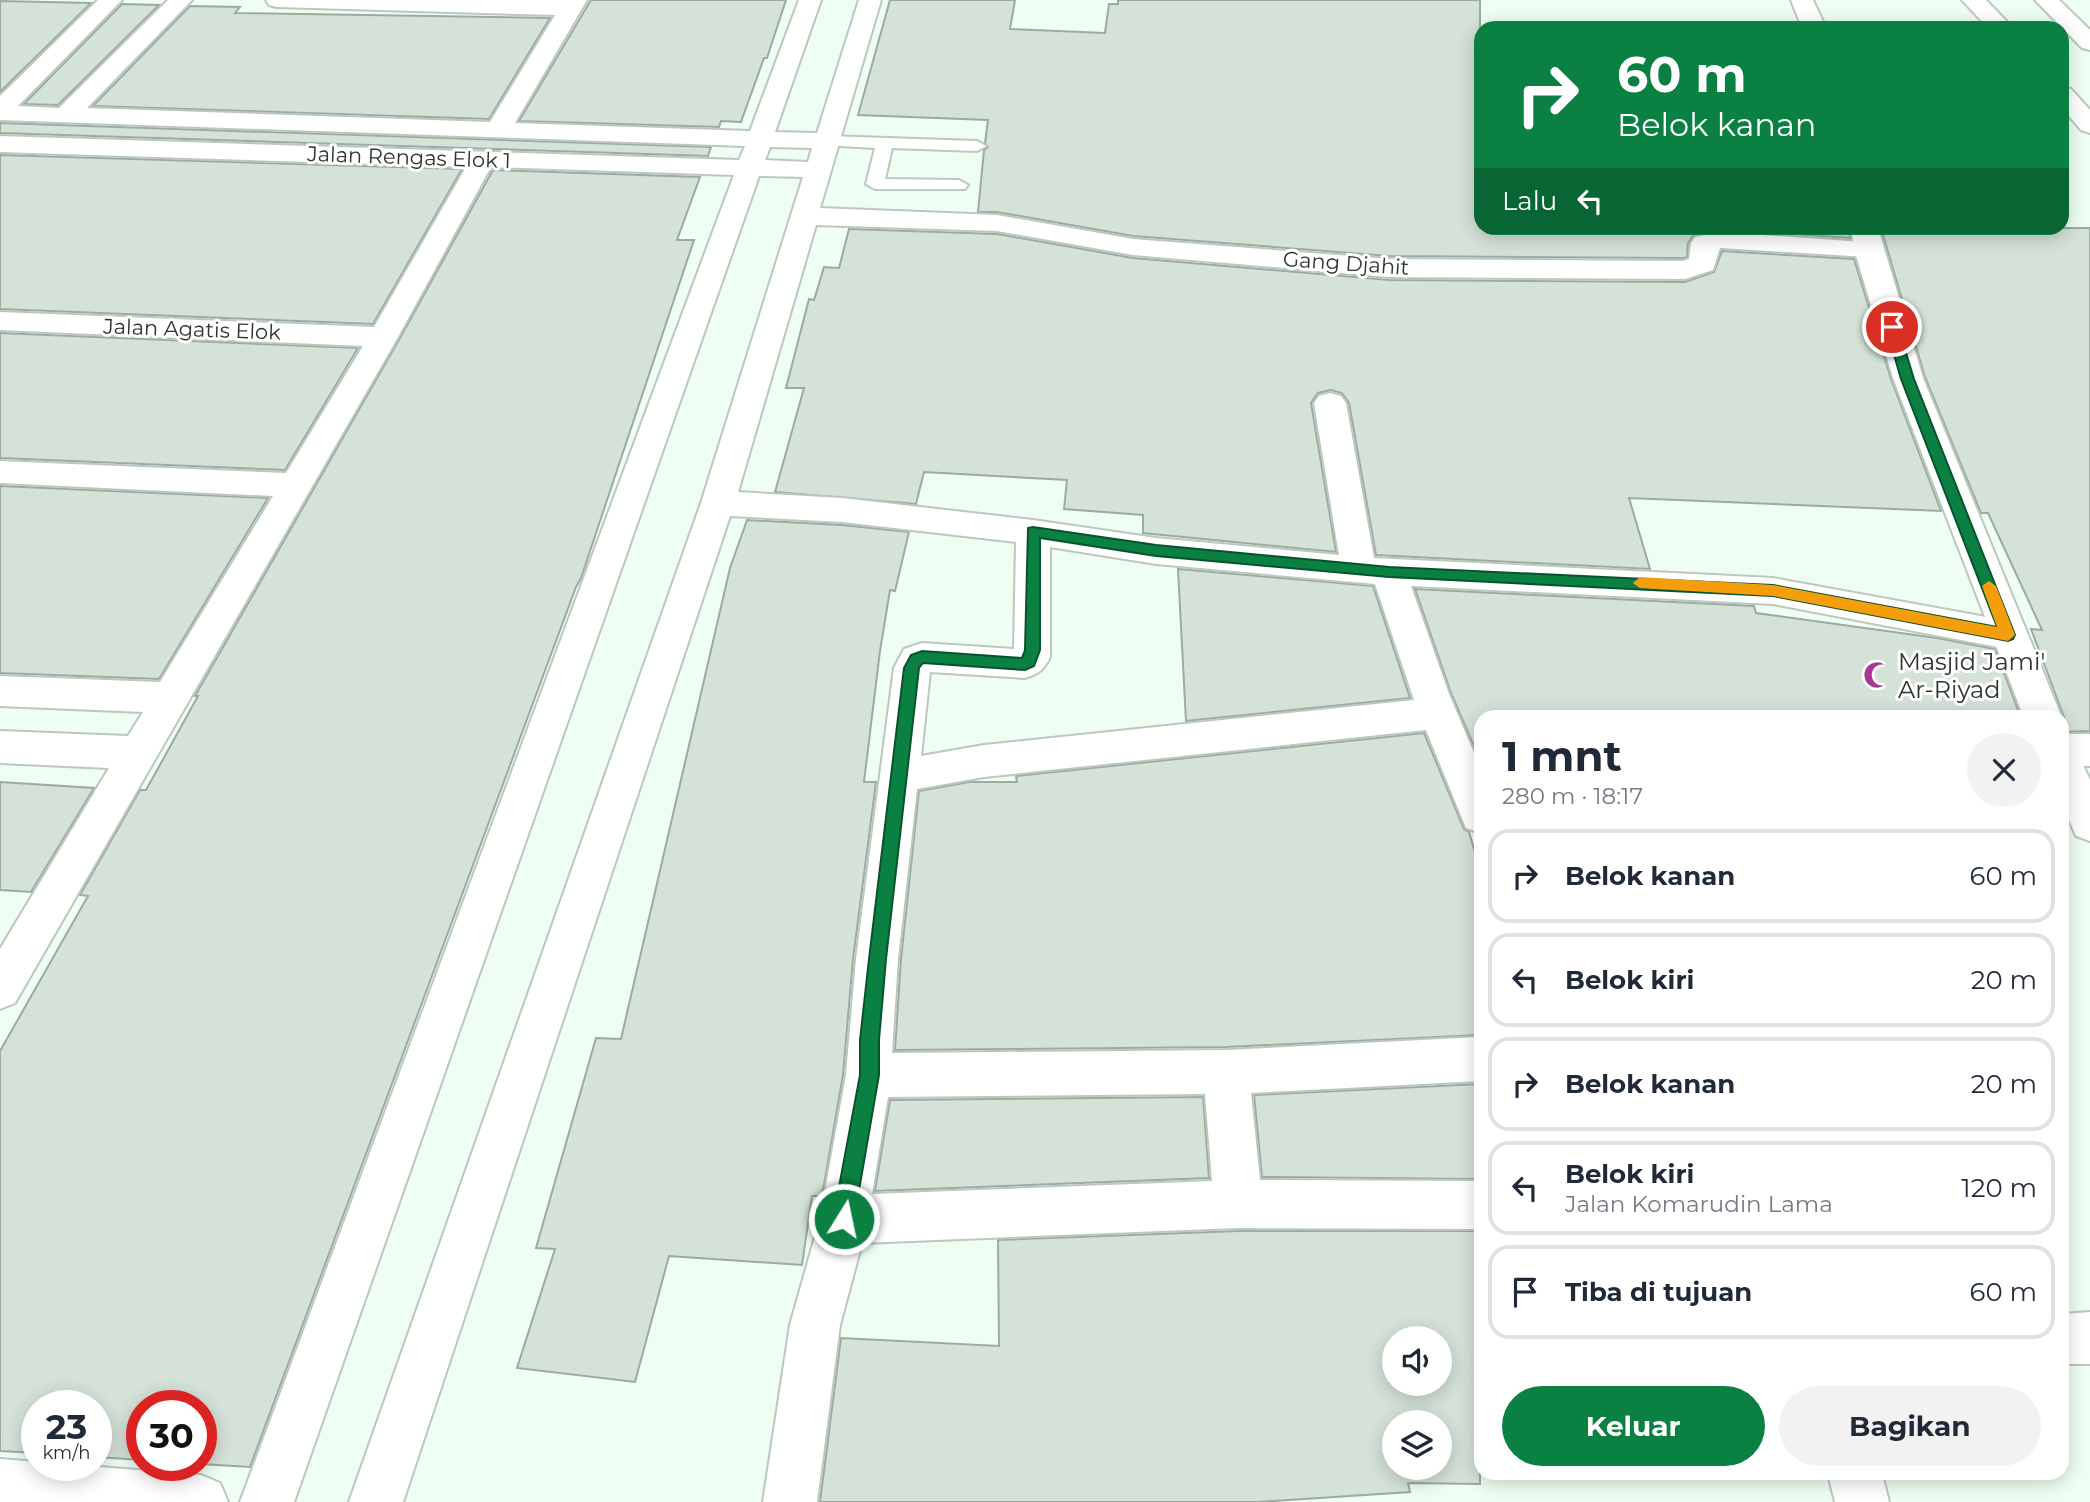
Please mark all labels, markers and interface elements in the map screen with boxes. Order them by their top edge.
text: 60 m [1617,45,1747,104]
icon: right [1502,49,1593,140]
text: Belok kanan [1617,105,1817,144]
street label: Jalan Rengas Elok 1 [306,141,511,173]
icon: left [1571,182,1609,220]
text: Lalu [1502,185,1557,217]
street label: Gang Djahit [1282,246,1410,280]
pin [1862,297,1922,357]
icon: arrive [1873,308,1911,346]
street label: Jalan Agatis Elok [102,313,282,345]
place label: Masjid Jami' Ar-Riyad [1898,647,2045,704]
mosque icon: Masjid Jami' Ar-Riyad [1862,660,1892,690]
text: 1 mnt [1502,730,1622,782]
button: close [1967,733,2041,807]
text: 280 m · 18:17 [1502,782,1643,810]
icon: right [1506,857,1544,895]
text: Belok kanan [1565,860,1735,892]
text: 60 m [1970,860,2037,892]
icon: left [1506,961,1544,999]
text: Belok kiri [1565,964,1694,996]
text: 20 m [1971,964,2037,996]
icon: right [1506,1065,1544,1103]
text: Belok kanan [1565,1068,1735,1100]
text: 20 m [1971,1068,2037,1100]
text: Belok kiri [1565,1158,1694,1190]
icon: left [1506,1169,1544,1207]
text: 120 m [1961,1172,2037,1204]
position arrow [807,1182,881,1256]
text: Jalan Komarudin Lama [1565,1190,1833,1218]
icon: arrive [1506,1273,1544,1311]
text: Tiba di tujuan [1565,1276,1752,1308]
text: 60 m [1970,1276,2037,1308]
map controls [1382,1326,1452,1480]
button: sound [1382,1326,1452,1396]
button: Keluar [1502,1386,1765,1466]
button: Bagikan [1779,1386,2041,1466]
speed limit sign: 30 [126,1390,217,1481]
text: 23 [46,1405,87,1448]
button: layers [1382,1410,1452,1480]
text: km/h [42,1442,91,1464]

